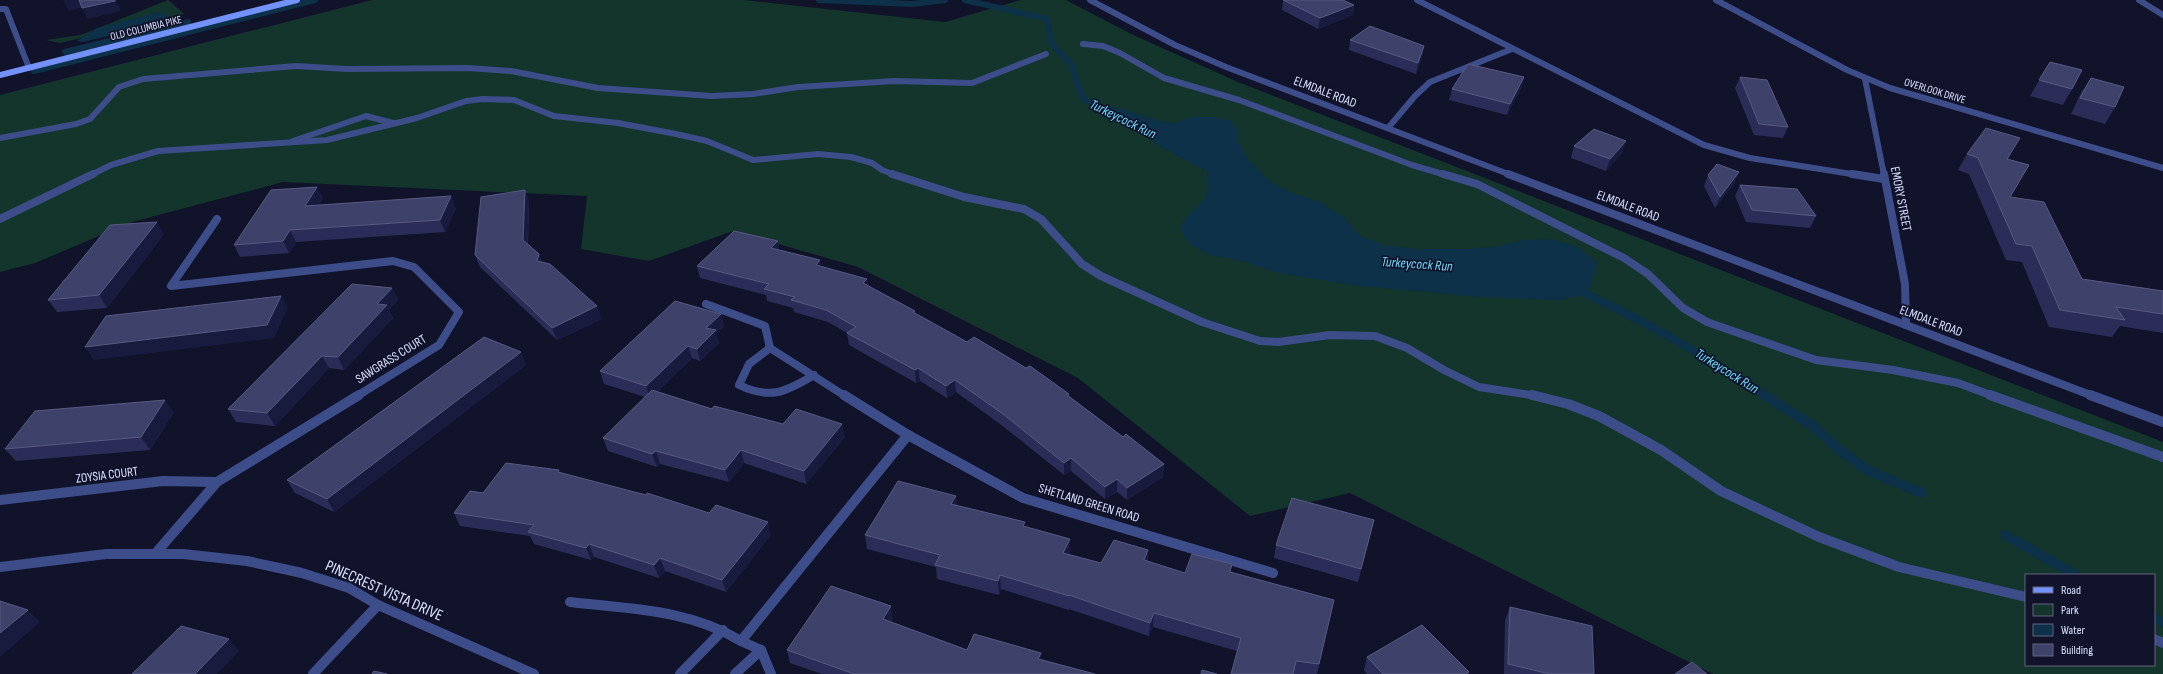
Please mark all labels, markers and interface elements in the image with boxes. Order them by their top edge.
street label: OLD COLUMBIA PIKE [109,13,183,43]
street label: ELMDALE ROAD [1291,73,1359,111]
street label: OVERLOOK DRIVE [1903,75,1967,107]
water label: Turkeycock Run [1087,96,1159,142]
street label: EMORY STREET [1887,165,1915,233]
street label: ELMDALE ROAD [1594,187,1662,225]
water label: Turkeycock Run [1381,253,1453,275]
street label: ELMDALE ROAD [1897,302,1965,340]
street label: SAWGRASS COURT [353,331,429,387]
water label: Turkeycock Run [1692,345,1762,397]
street label: ZOYSIA COURT [75,463,139,487]
street label: SHETLAND GREEN ROAD [1037,480,1141,526]
street label: PINECREST VISTA DRIVE [322,557,446,625]
legend [2025,574,2155,666]
text: Road [2061,583,2081,598]
text: Park [2061,603,2079,618]
text: Water [2061,623,2085,638]
text: Building [2061,643,2093,658]

